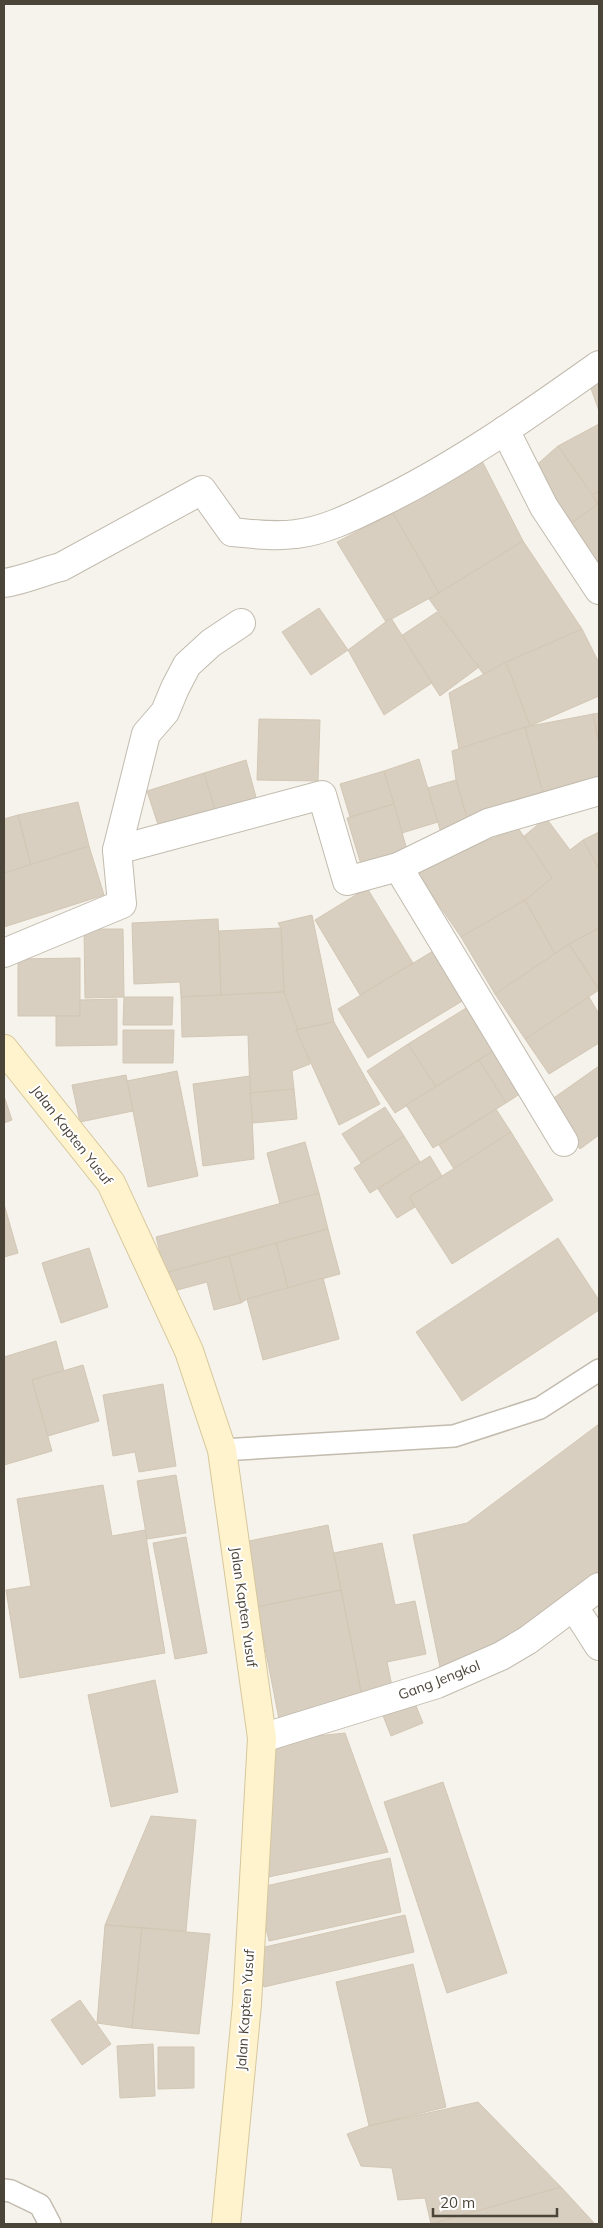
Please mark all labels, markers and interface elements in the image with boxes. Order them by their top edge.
street label: Jalan Kapten Yusuf [27,1081,117,1189]
street label: Jalan Kapten Yusuf [227,1545,261,1669]
street label: Gang Jengkol [396,1656,482,1704]
street label: Jalan Kapten Yusuf [232,1948,258,2071]
scale bar [433,2186,557,2218]
text: 20 m [440,2193,475,2212]

